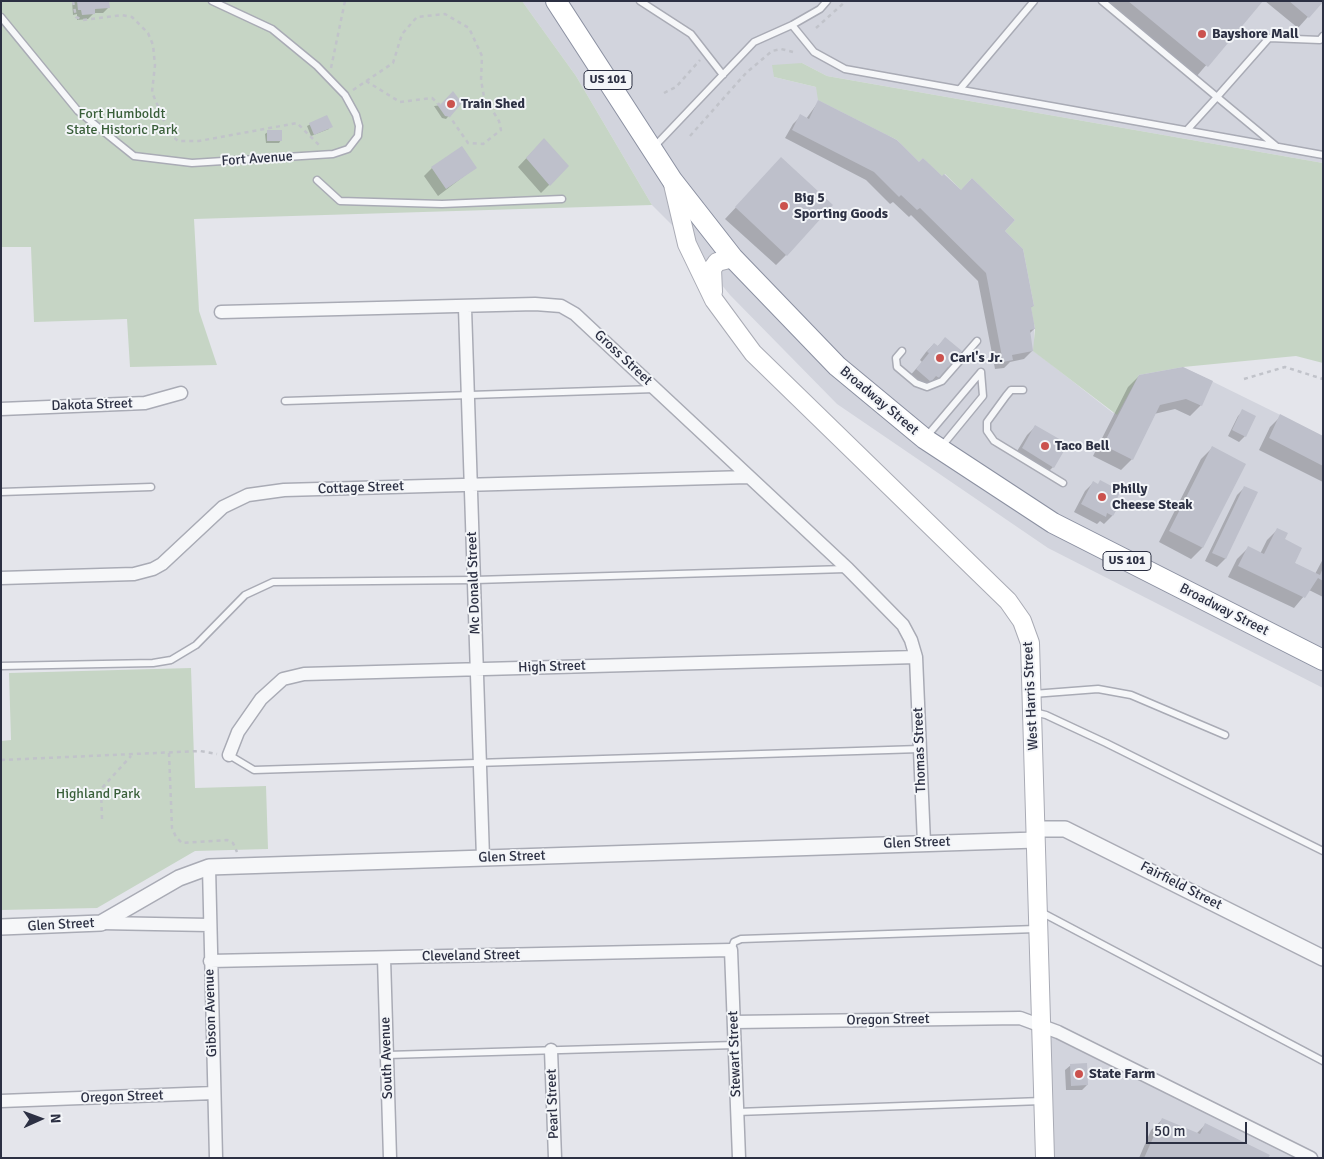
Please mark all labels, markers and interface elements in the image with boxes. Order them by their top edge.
place label: Bayshore Mall [1212,26,1299,42]
marker: Bayshore Mall [1196,28,1208,40]
road number: US 101 [584,70,632,90]
place label: Train Shed [461,96,525,112]
marker: Train Shed [445,98,457,110]
park label: Fort Humboldt State Historic Park [66,106,178,138]
street label: Fort Avenue [221,148,293,170]
place label: Big 5 Sporting Goods [794,190,888,222]
marker: Big 5 Sporting Goods [778,200,790,212]
street label: Gross Street [591,327,655,389]
place label: Carl's Jr. [950,350,1003,366]
marker: Carl's Jr. [934,352,946,364]
street label: Broadway Street [836,363,922,439]
street label: Dakota Street [51,395,133,415]
place label: Taco Bell [1055,438,1109,454]
marker: Taco Bell [1039,440,1051,452]
street label: Cottage Street [318,478,404,498]
place label: Philly Cheese Steak [1112,481,1193,514]
marker: Philly Cheese Steak [1096,491,1108,503]
street label: Mc Donald Street [464,531,484,635]
road number: US 101 [1103,552,1151,570]
street label: Broadway Street [1177,580,1271,640]
street label: West Harris Street [1020,641,1042,751]
street label: High Street [518,657,586,677]
street label: Thomas Street [910,707,930,793]
park label: Highland Park [56,786,140,802]
street label: Glen Street [883,833,951,853]
street label: Glen Street [478,847,546,867]
street label: Fairfield Street [1137,858,1225,914]
street label: Glen Street [27,915,95,935]
street label: Cleveland Street [422,947,520,965]
street label: Gibson Avenue [201,969,221,1057]
street label: Stewart Street [725,1011,745,1097]
street label: Oregon Street [846,1011,930,1029]
street label: South Avenue [377,1017,397,1099]
place label: State Farm [1089,1066,1155,1082]
street label: Pearl Street [543,1068,563,1140]
marker: State Farm [1073,1068,1085,1080]
street label: Oregon Street [80,1087,164,1107]
north arrow [15,1094,65,1144]
scale bar [1149,1112,1250,1144]
text: N [47,1113,64,1124]
text: 50 m [1154,1122,1185,1140]

